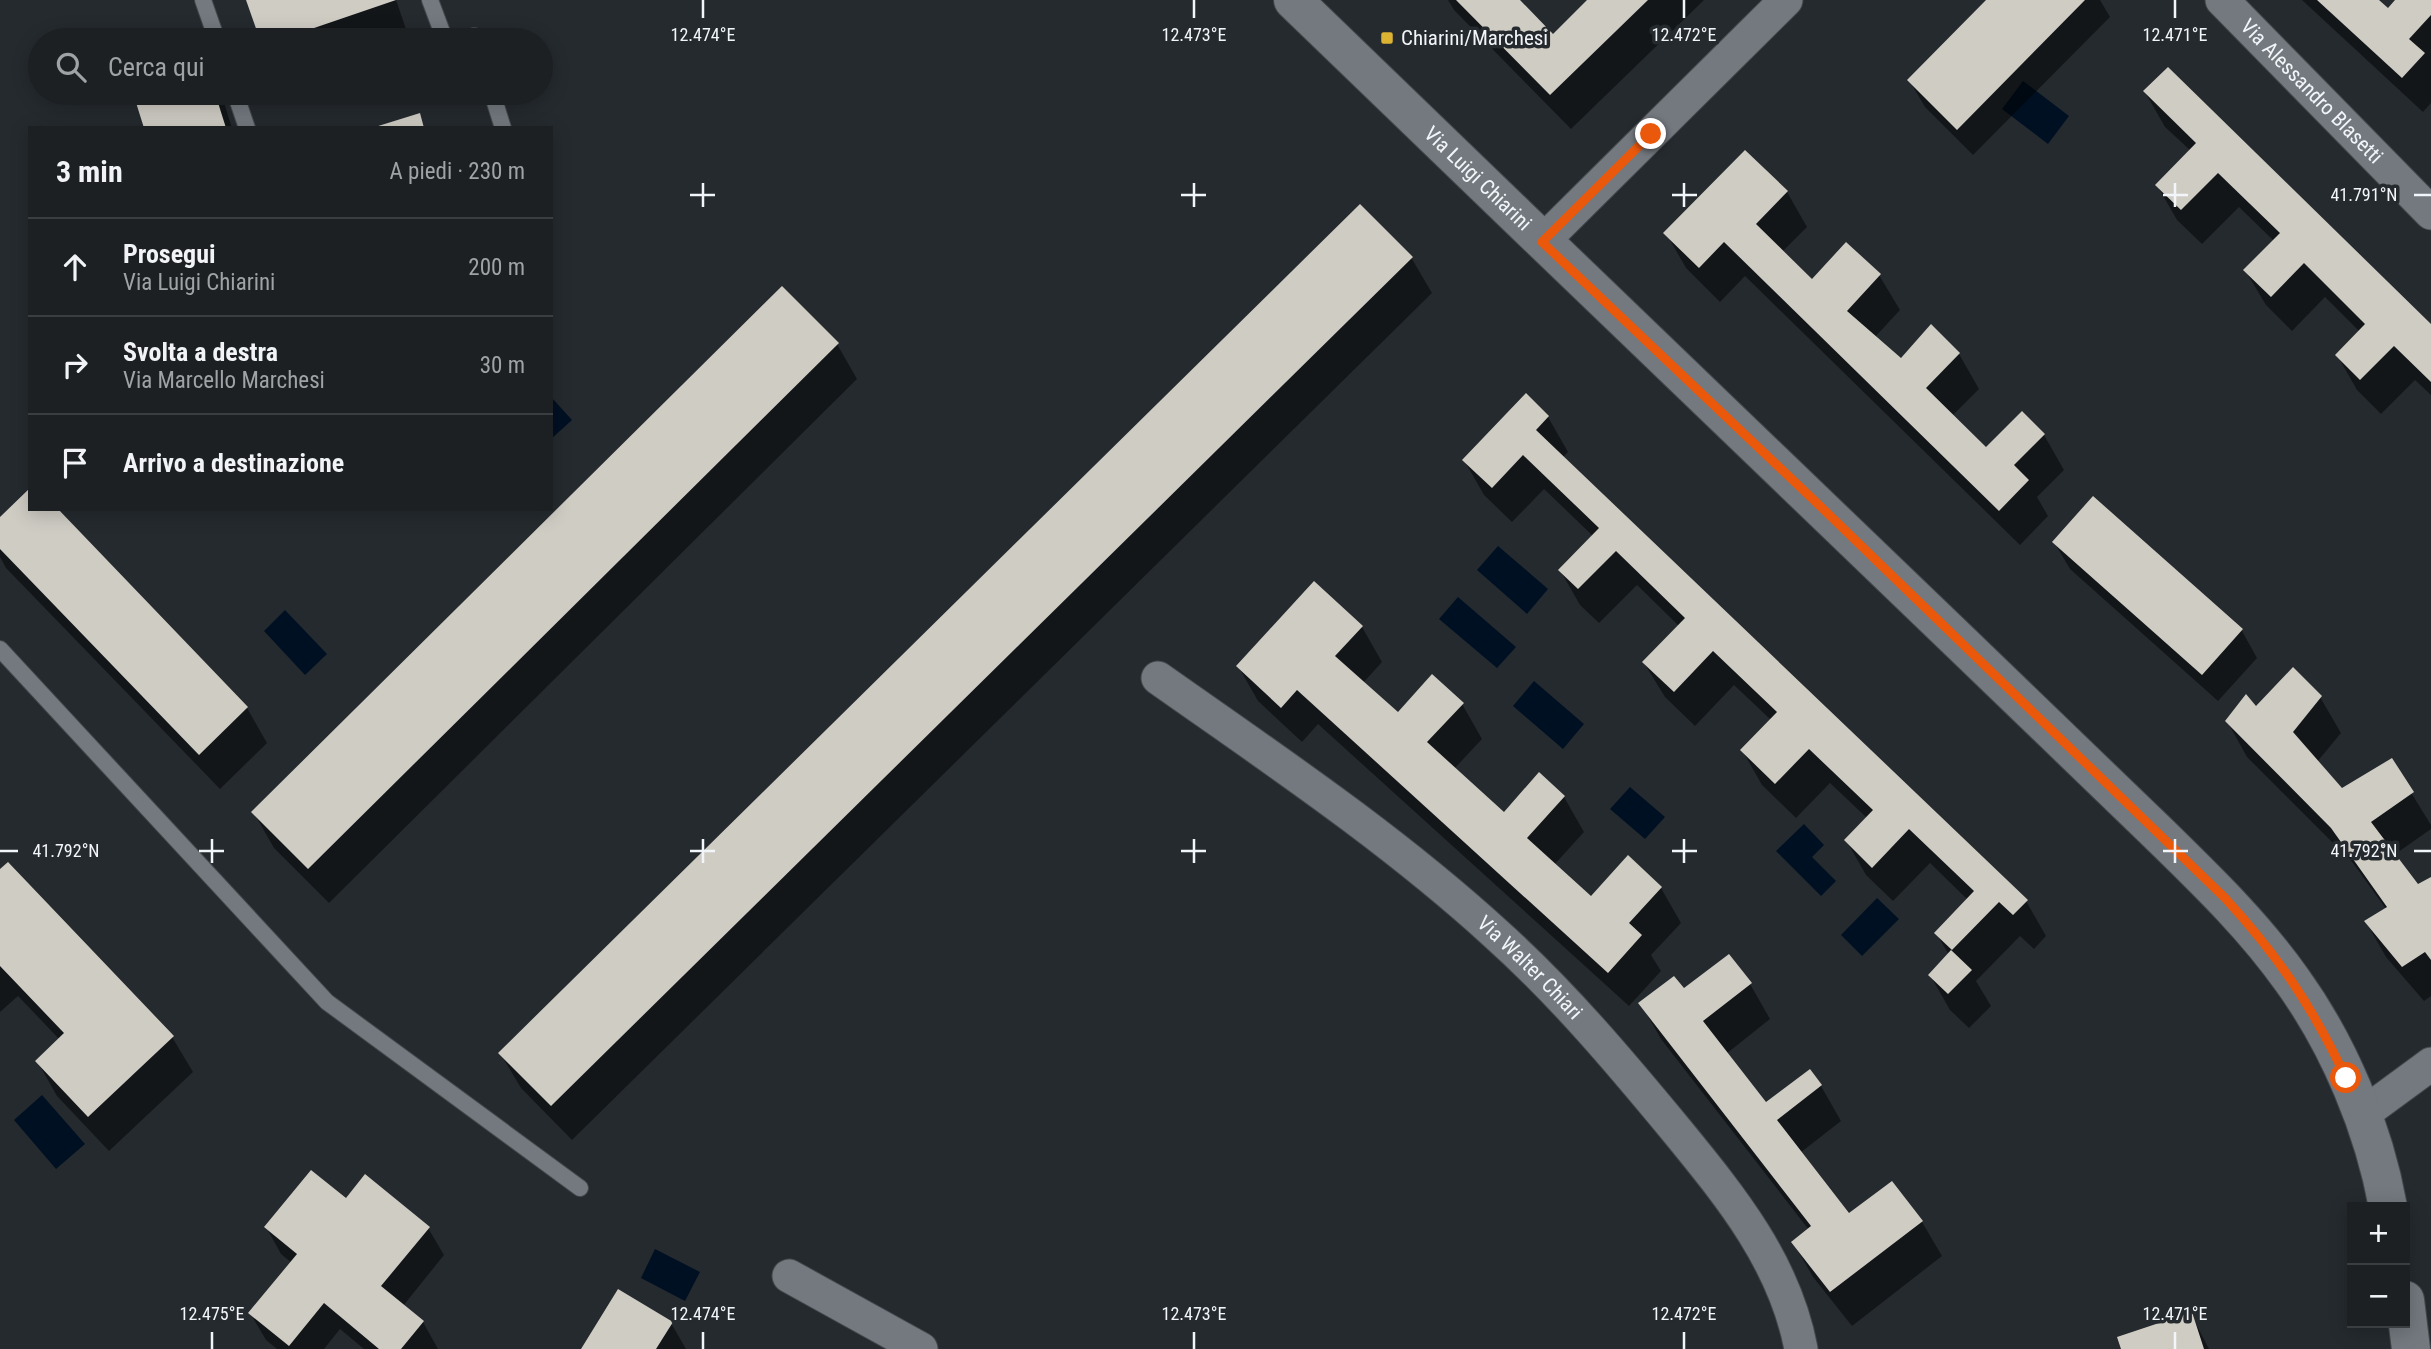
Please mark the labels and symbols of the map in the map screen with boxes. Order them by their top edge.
street label: Via Alessandro Blasetti [2236,14,2388,169]
text: 12.474°E [671,24,735,45]
text: 12.473°E [1162,24,1226,45]
text: 12.472°E [1652,24,1716,45]
text: 12.471°E [2143,24,2207,45]
place label: Chiarini/Marchesi [1401,26,1548,50]
marker: Chiarini/Marchesi [1379,30,1395,46]
route end [1635,118,1666,149]
street label: Via Luigi Chiarini [1419,122,1536,235]
text: 41.791°N [2330,184,2398,205]
text: 41.792°N [32,840,100,861]
text: 41.792°N [2330,840,2398,861]
street label: Via Walter Chiari [1472,911,1587,1024]
route start [2330,1062,2361,1093]
text: 12.475°E [180,1303,244,1324]
text: 12.474°E [671,1303,735,1324]
text: 12.473°E [1162,1303,1226,1324]
text: 12.472°E [1652,1303,1716,1324]
text: 12.471°E [2143,1303,2207,1324]

